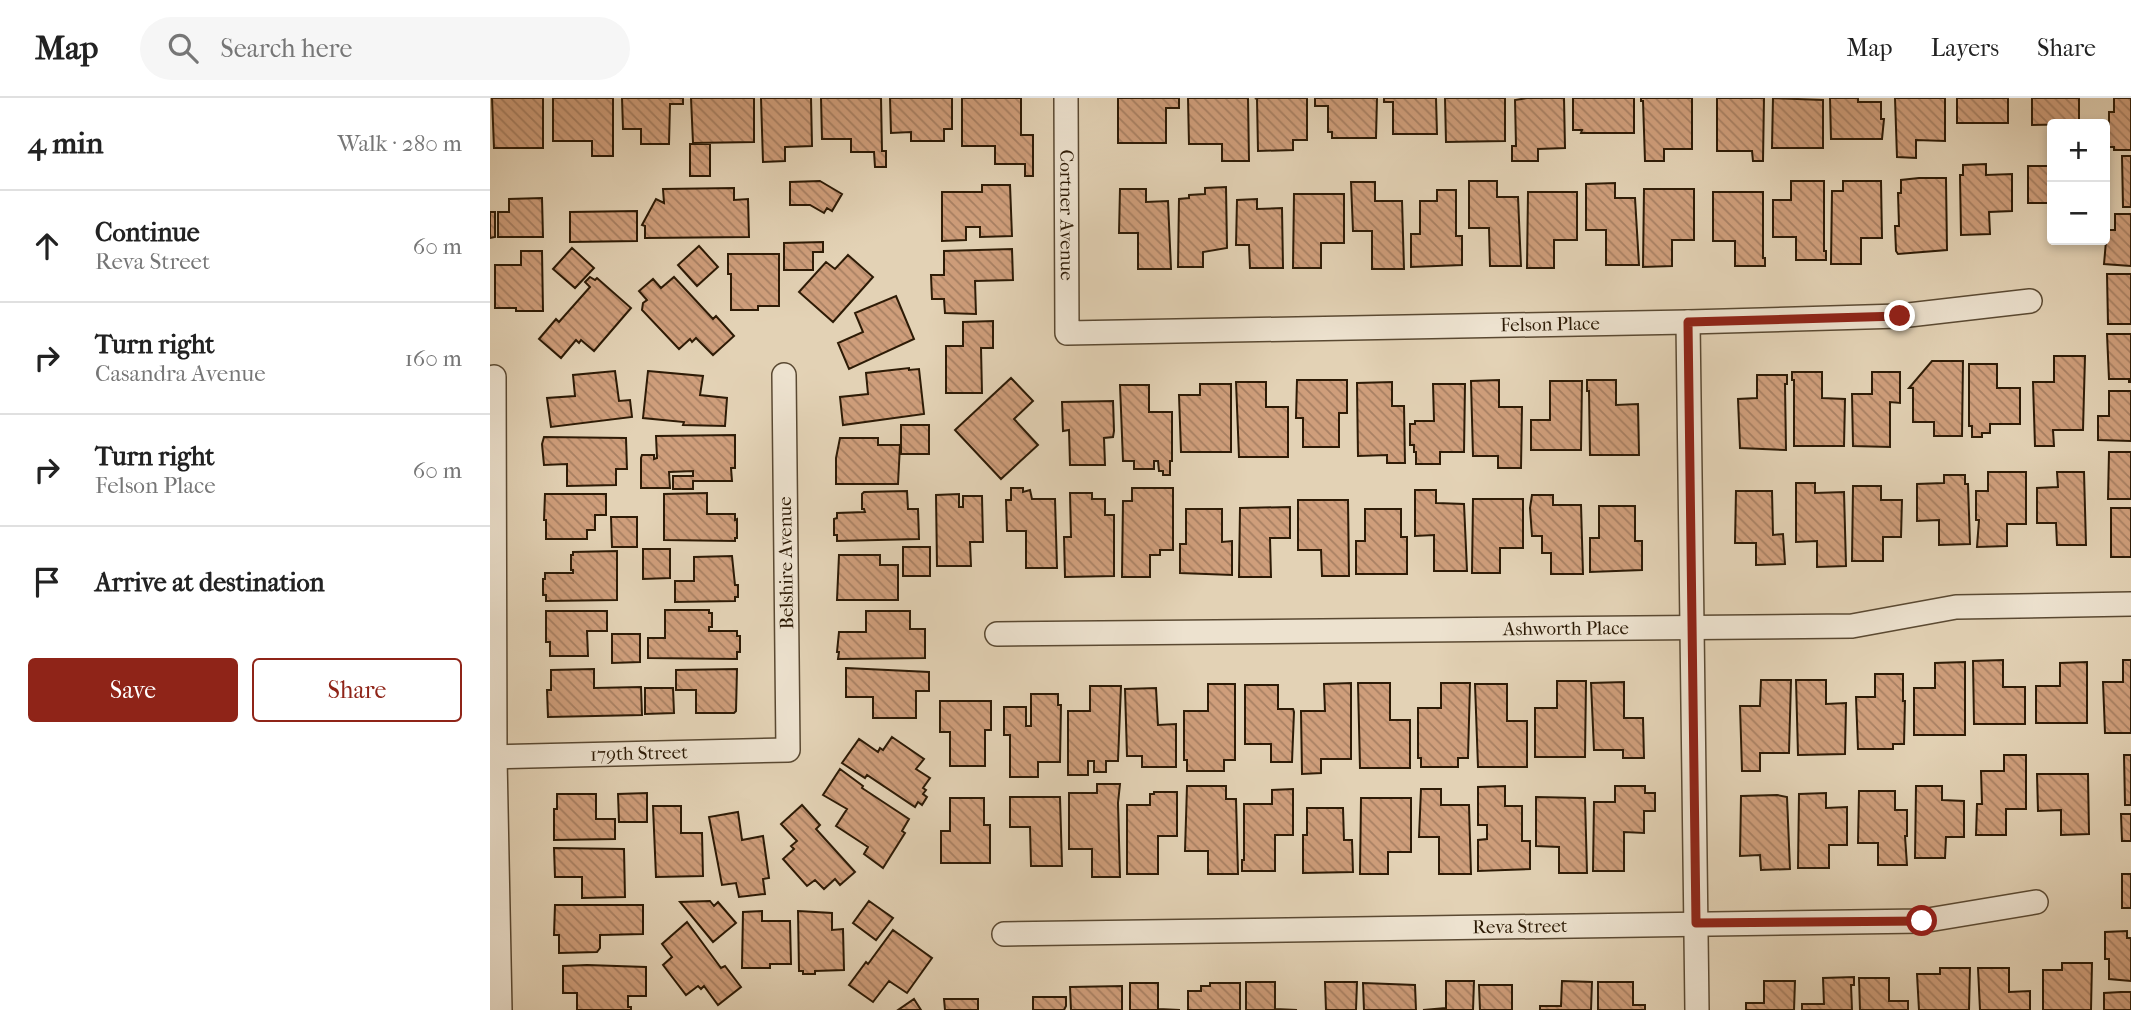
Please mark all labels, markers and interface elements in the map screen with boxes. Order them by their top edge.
search box [140,17,630,80]
text: Map [35,29,98,68]
icon: search [164,29,202,67]
text: Search here [220,33,352,64]
text: Map [1847,34,1893,62]
text: Layers [1931,34,1999,62]
text: Share [2037,34,2096,62]
map controls [2047,119,2110,245]
button: + [2047,119,2110,182]
text: 4 min [28,126,103,161]
text: Walk · 280 m [338,130,462,157]
street label: Cortner Avenue [1055,149,1078,281]
button: − [2047,182,2110,245]
text: Continue [95,217,200,248]
icon: ahead [28,227,66,265]
text: 60 m [413,233,462,260]
text: Reva Street [95,248,210,275]
route end [1884,300,1915,331]
street label: Felson Place [1500,313,1600,336]
text: Turn right [95,329,215,360]
icon: right [28,339,66,377]
text: 160 m [405,345,462,372]
text: Casandra Avenue [95,360,266,387]
text: Turn right [95,441,215,472]
icon: right [28,451,66,489]
text: 60 m [413,457,462,484]
text: Felson Place [95,472,216,499]
street label: Belshire Avenue [774,496,798,630]
icon: arrive [28,563,66,601]
text: Arrive at destination [95,567,325,598]
street label: Ashworth Place [1502,617,1629,640]
button: Save [28,658,238,722]
button: Share [252,658,462,722]
street label: 179th Street [590,741,688,766]
route start [1906,905,1937,936]
street label: Reva Street [1472,915,1568,938]

